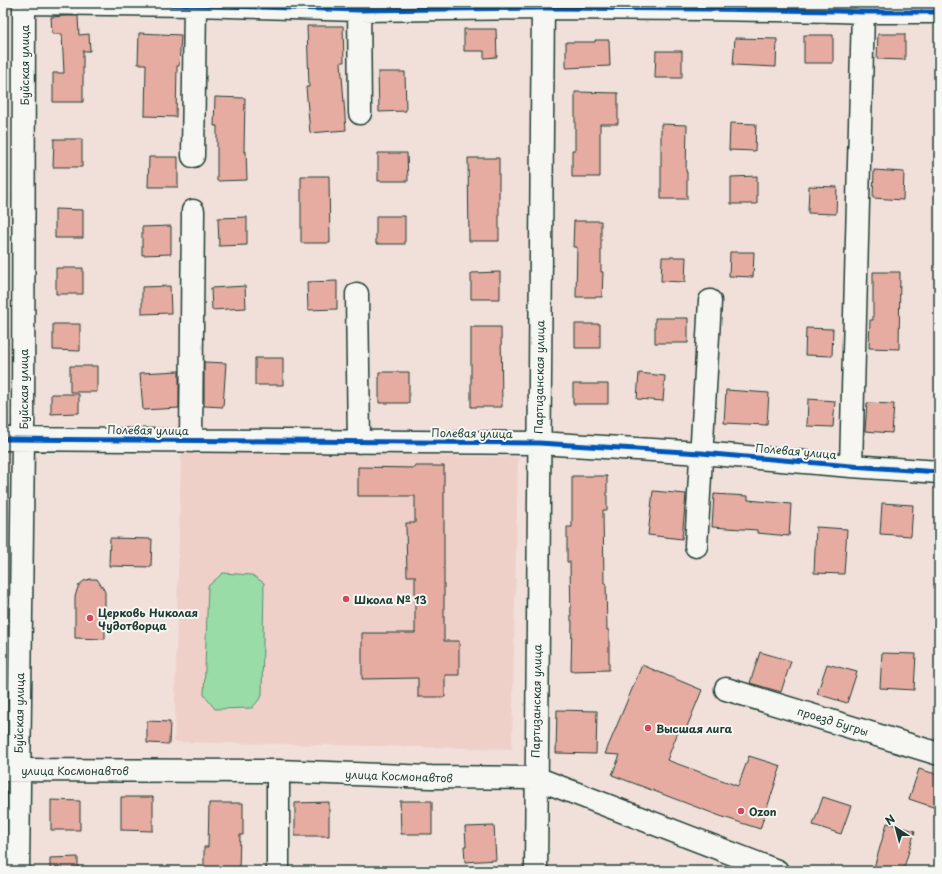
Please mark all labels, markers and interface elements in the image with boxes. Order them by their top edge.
street label: Буйская улица [16,25,33,105]
street label: Партизанская улица [530,320,548,434]
street label: Буйская улица [15,349,32,429]
street label: Полевая улица [107,421,189,439]
street label: Полевая улица [431,424,513,442]
street label: Полевая улица [755,439,837,463]
place label: Школа № 13 [354,591,427,608]
marker: Школа № 13 [341,594,351,604]
place label: Церковь Николая Чудотворца [98,604,198,634]
marker: Церковь Николая Чудотворца [85,613,95,623]
street label: Партизанская улица [527,644,545,758]
street label: Буйская улица [10,672,28,753]
street label: проезд Бугры [795,702,871,740]
place label: Высшая лига [656,720,732,737]
marker: Высшая лига [643,723,653,733]
street label: улица Космонавтов [21,762,129,779]
street label: улица Космонавтов [345,766,453,786]
place label: Ozon [749,803,777,820]
marker: Ozon [736,806,746,816]
north arrow [876,808,916,848]
text: N [881,810,899,829]

